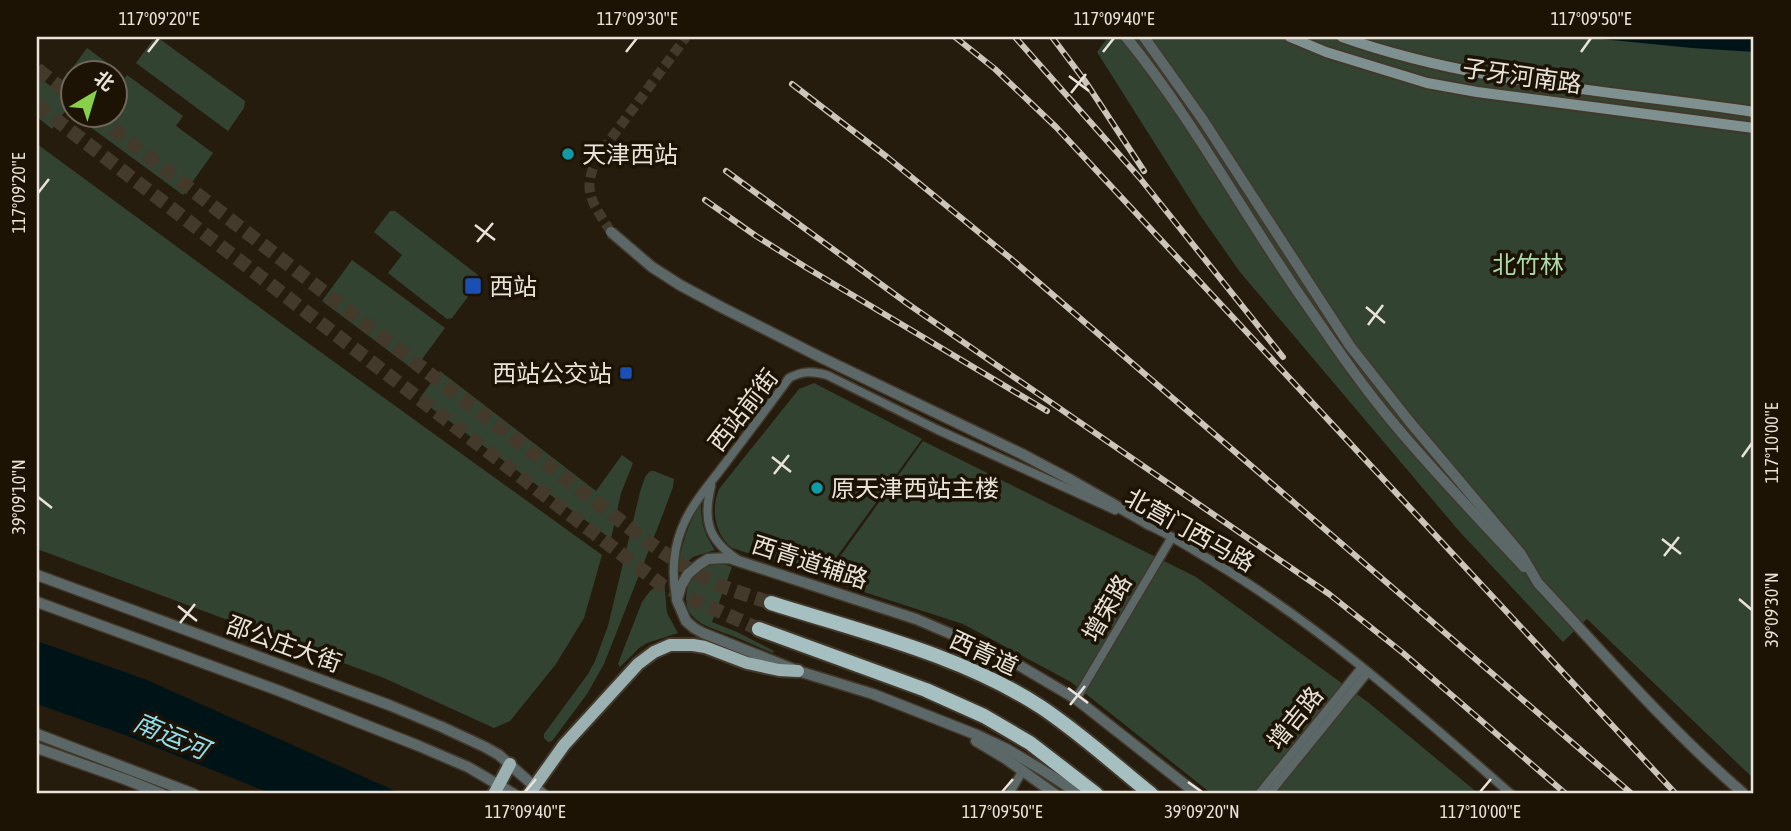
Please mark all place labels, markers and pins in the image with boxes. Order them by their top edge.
place label: 天津西站 [582,141,678,168]
marker: 天津西站 [560,146,576,162]
place label: 西站 [489,273,537,300]
marker: 西站 [463,276,483,296]
place label: 西站公交站 [492,360,612,387]
marker: 西站公交站 [618,365,634,381]
place label: 原天津西站主楼 [831,475,999,502]
marker: 原天津西站主楼 [809,480,825,496]

